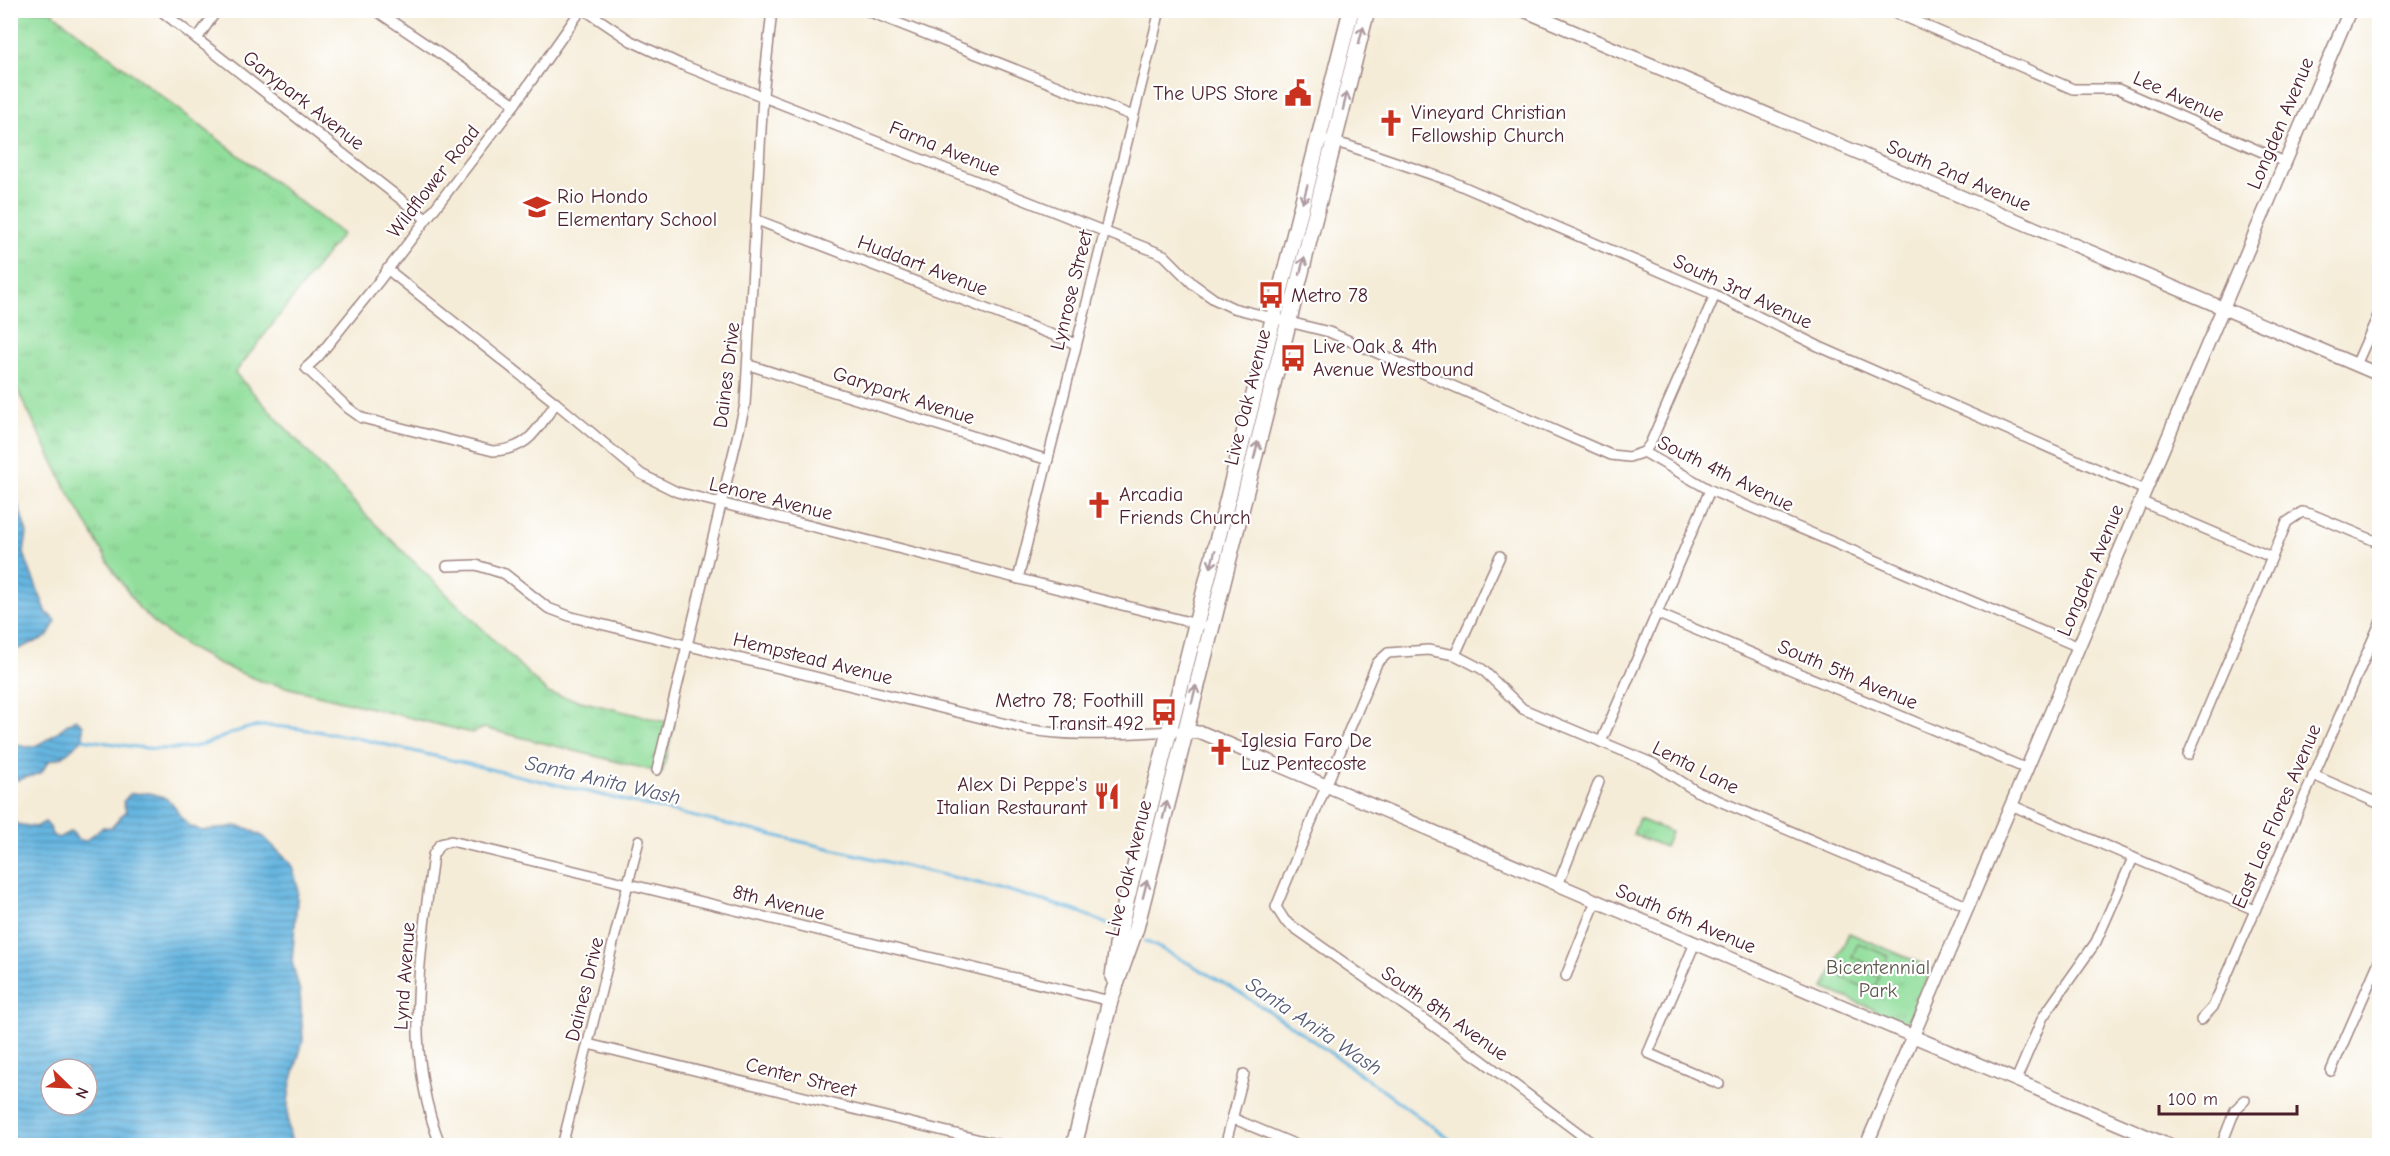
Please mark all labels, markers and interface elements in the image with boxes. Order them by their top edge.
one-way arrow [1356,26,1368,45]
street label: Garypark Avenue [238,46,369,155]
street label: Longden Avenue [2242,54,2319,193]
street label: Lee Avenue [2130,66,2228,127]
public building icon: The UPS Store [1283,78,1313,108]
place label: The UPS Store [1153,82,1278,105]
one-way arrow [1339,91,1351,110]
place label: Vineyard Christian Fellowship Church [1411,101,1566,147]
church icon: Vineyard Christian Fellowship Church [1376,108,1406,138]
street label: Farna Avenue [886,116,1004,181]
street label: Wildflower Road [382,120,485,242]
street label: South 2nd Avenue [1883,135,2034,216]
place label: Rio Hondo Elementary School [557,185,717,231]
one-way arrow [1299,185,1310,204]
school or university icon: Rio Hondo Elementary School [522,192,552,222]
street label: Lynrose Street [1045,226,1098,353]
street label: Huddart Avenue [855,230,991,301]
street label: South 3rd Avenue [1670,249,1816,334]
one-way arrow [1297,257,1308,276]
bus stop icon: Metro 78 [1256,280,1286,310]
place label: Metro 78 [1291,284,1368,307]
street label: Daines Drive [709,321,744,429]
street label: Live Oak Avenue [1219,327,1276,468]
place label: Live Oak & 4th Avenue Westbound [1313,335,1474,381]
bus stop icon: Live Oak & 4th Avenue Westbound [1278,343,1308,373]
street label: Garypark Avenue [830,362,978,429]
street label: South 4th Avenue [1654,431,1798,516]
one-way arrow [1250,440,1262,459]
street label: Lenore Avenue [707,472,835,525]
place label: Arcadia Friends Church [1119,483,1251,529]
church icon: Arcadia Friends Church [1084,490,1114,520]
street label: Longden Avenue [2052,501,2129,640]
one-way arrow [1206,549,1218,568]
street label: Hempstead Avenue [731,628,895,689]
street label: South 5th Avenue [1774,635,1921,714]
one-way arrow [1189,685,1201,704]
place label: Metro 78; Foothill Transit 492 [995,689,1144,735]
bus stop icon: Metro 78; Foothill Transit 492 [1149,697,1179,727]
street label: East Las Flores Avenue [2227,721,2326,912]
place label: Iglesia Faro De Luz Pentecoste [1241,729,1372,775]
street label: Lenta Lane [1649,736,1743,799]
church icon: Iglesia Faro De Luz Pentecoste [1206,737,1236,767]
water label: Santa Anita Wash [523,750,683,810]
place label: Alex Di Peppe's Italian Restaurant [936,773,1088,819]
restaurant icon: Alex Di Peppe's Italian Restaurant [1092,781,1122,811]
street label: Live Oak Avenue [1100,798,1157,939]
one-way arrow [1160,801,1171,820]
street label: South 6th Avenue [1612,879,1759,958]
street label: 8th Avenue [730,880,827,925]
one-way arrow [1140,880,1152,899]
street label: Lynd Avenue [389,921,420,1031]
street label: Daines Drive [560,935,609,1044]
park label: Bicentennial Park [1826,956,1930,1002]
street label: South 8th Avenue [1377,961,1512,1066]
water label: Santa Anita Wash [1241,972,1387,1080]
street label: Center Street [743,1053,860,1103]
north arrow [39,1057,99,1117]
scale bar [2159,1078,2297,1116]
text: N [71,1084,92,1101]
text: 100 m [2168,1089,2218,1110]

